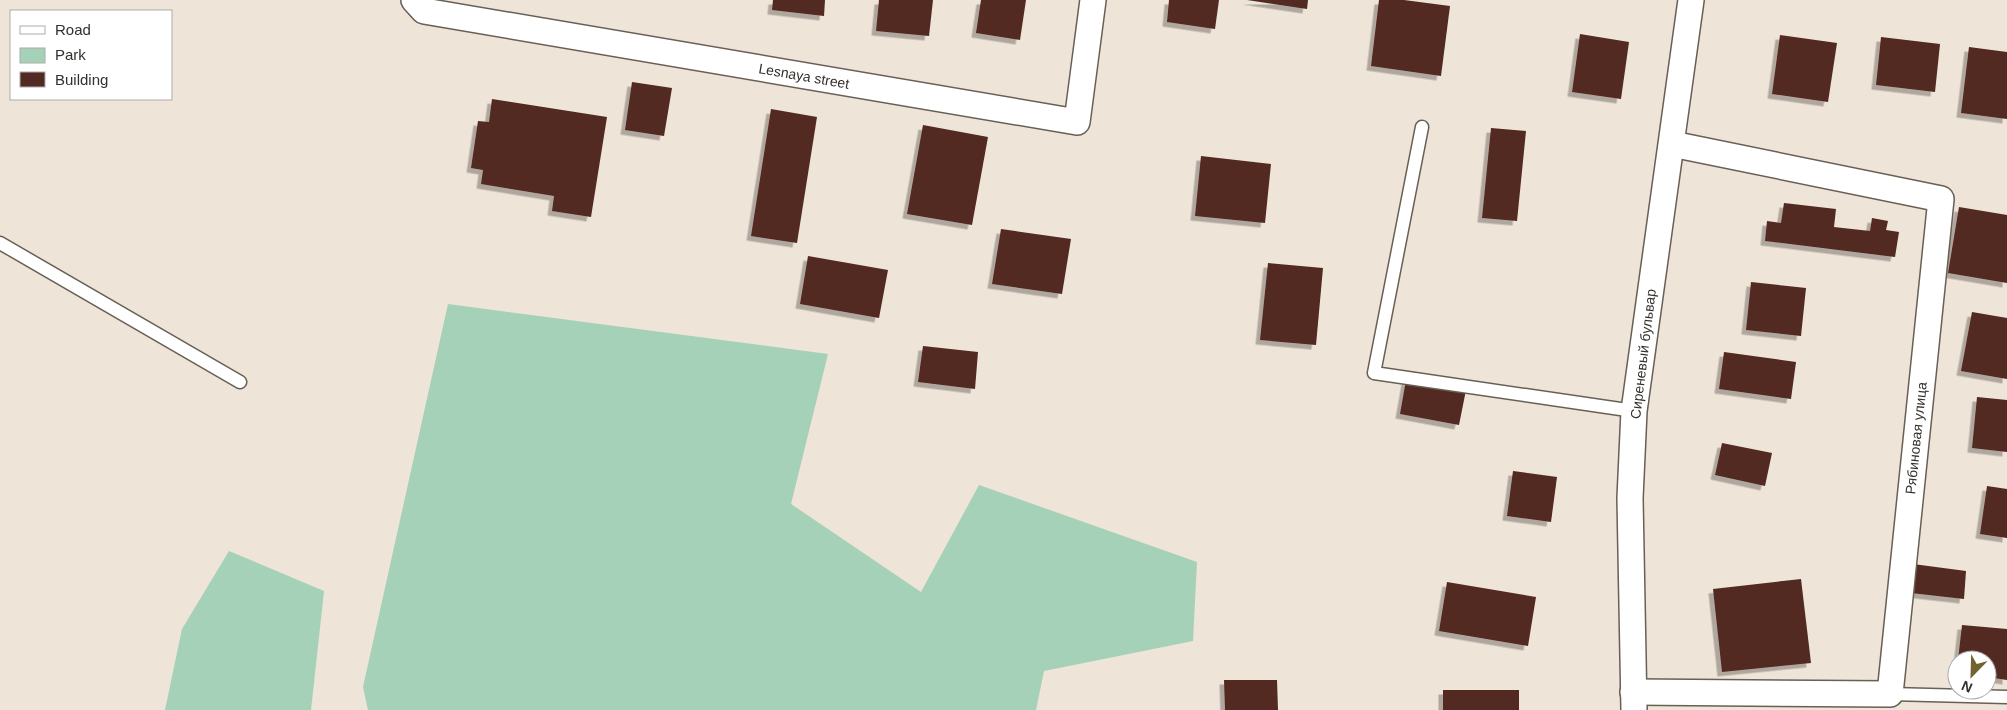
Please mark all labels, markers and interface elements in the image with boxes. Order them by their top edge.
legend [10,10,172,100]
text: Road [55,21,91,38]
text: Park [55,46,86,63]
street label: Lesnaya street [757,60,851,92]
text: Building [55,71,108,88]
street label: Сиреневый бульвар [1627,288,1659,420]
street label: Рябиновая улица [1902,381,1930,495]
north arrow [1947,650,1997,700]
text: N [1959,678,1975,696]

